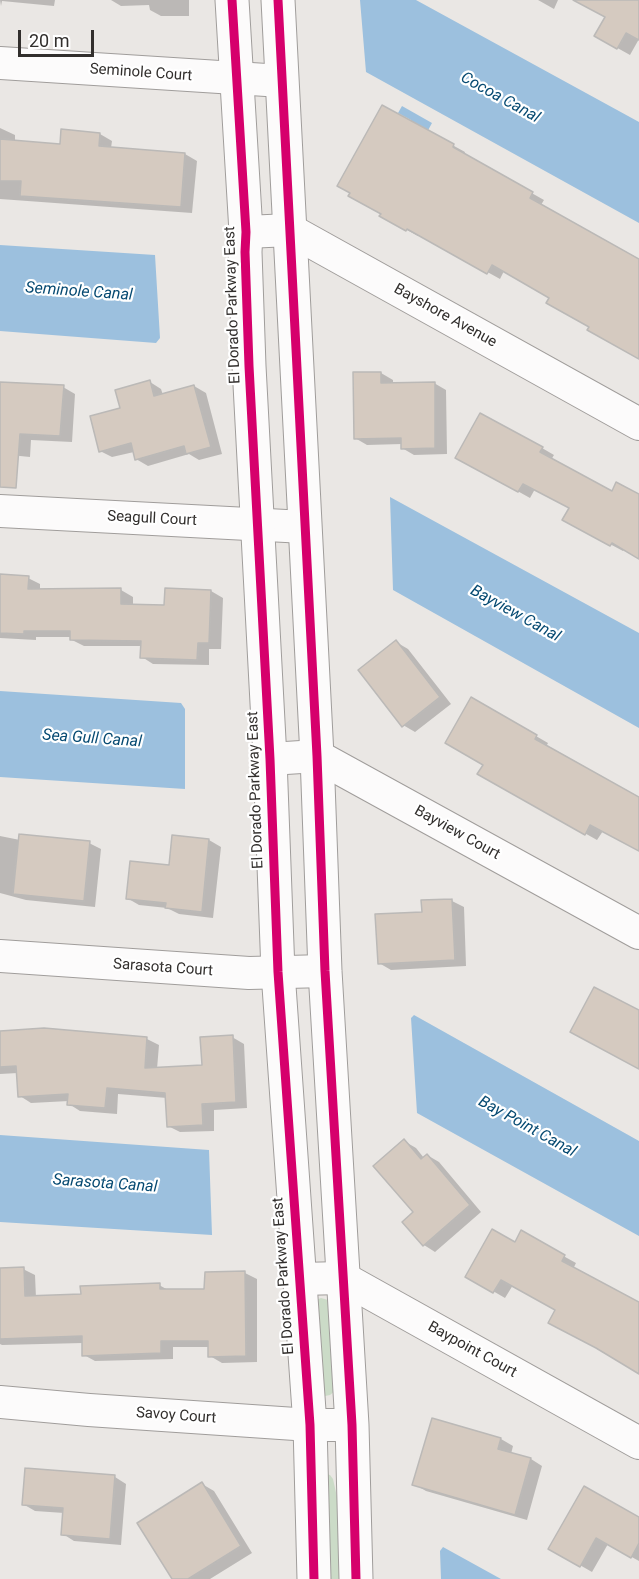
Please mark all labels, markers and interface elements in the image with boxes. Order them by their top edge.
scale bar [21,18,98,56]
text: 20 m [29,30,69,51]
street label: Seminole Court [89,60,193,86]
water label: Cocoa Canal [457,68,543,128]
street label: El Dorado Parkway East [221,226,245,384]
water label: Seminole Canal [25,279,133,305]
street label: Bayshore Avenue [390,280,500,352]
street label: Seagull Court [107,508,197,530]
water label: Bayview Canal [467,581,563,647]
street label: El Dorado Parkway East [244,711,268,869]
water label: Sea Gull Canal [42,726,142,752]
street label: Bayview Court [411,802,503,864]
street label: Sarasota Court [112,956,214,980]
water label: Bay Point Canal [475,1092,579,1162]
water label: Sarasota Canal [52,1171,158,1197]
street label: El Dorado Parkway East [270,1197,298,1355]
street label: Baypoint Court [424,1318,520,1382]
street label: Savoy Court [135,1404,217,1428]

